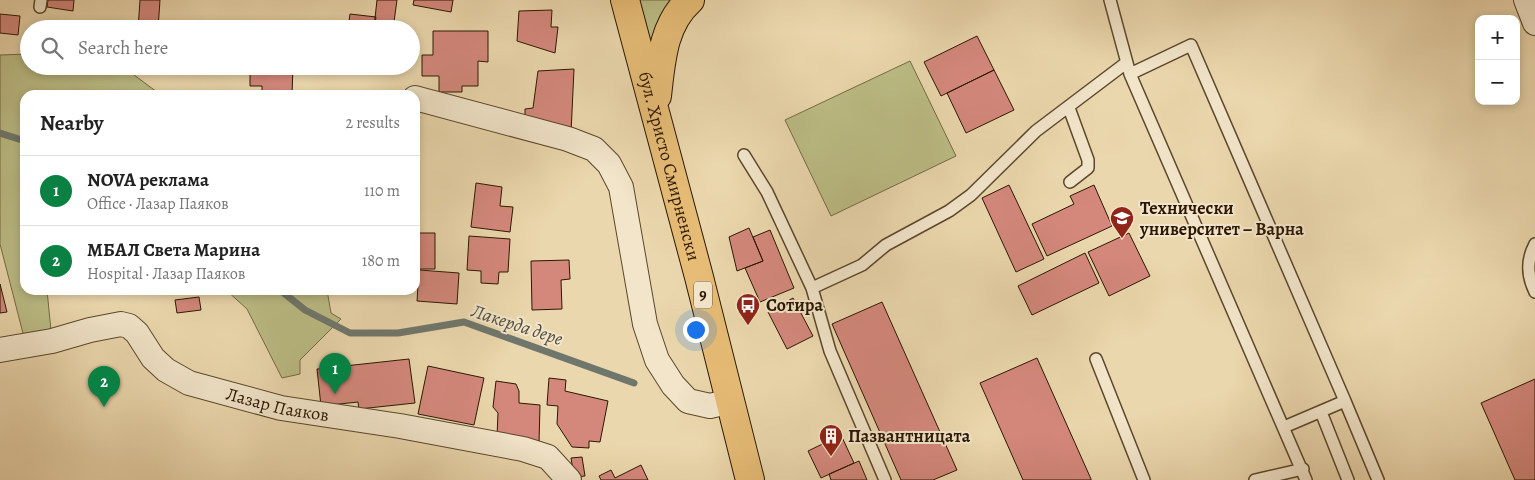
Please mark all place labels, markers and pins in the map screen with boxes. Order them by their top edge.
place label: Технически университет – Варна [1139,196,1304,241]
school or university icon: Технически университет – Варна [1109,205,1135,239]
bus stop icon: Сотира [735,292,761,326]
place label: Сотира [766,293,823,317]
pin: 1 [319,353,351,394]
pin: 2 [88,366,120,407]
building icon: Пазвантницата [818,423,844,457]
place label: Пазвантницата [848,424,971,448]

